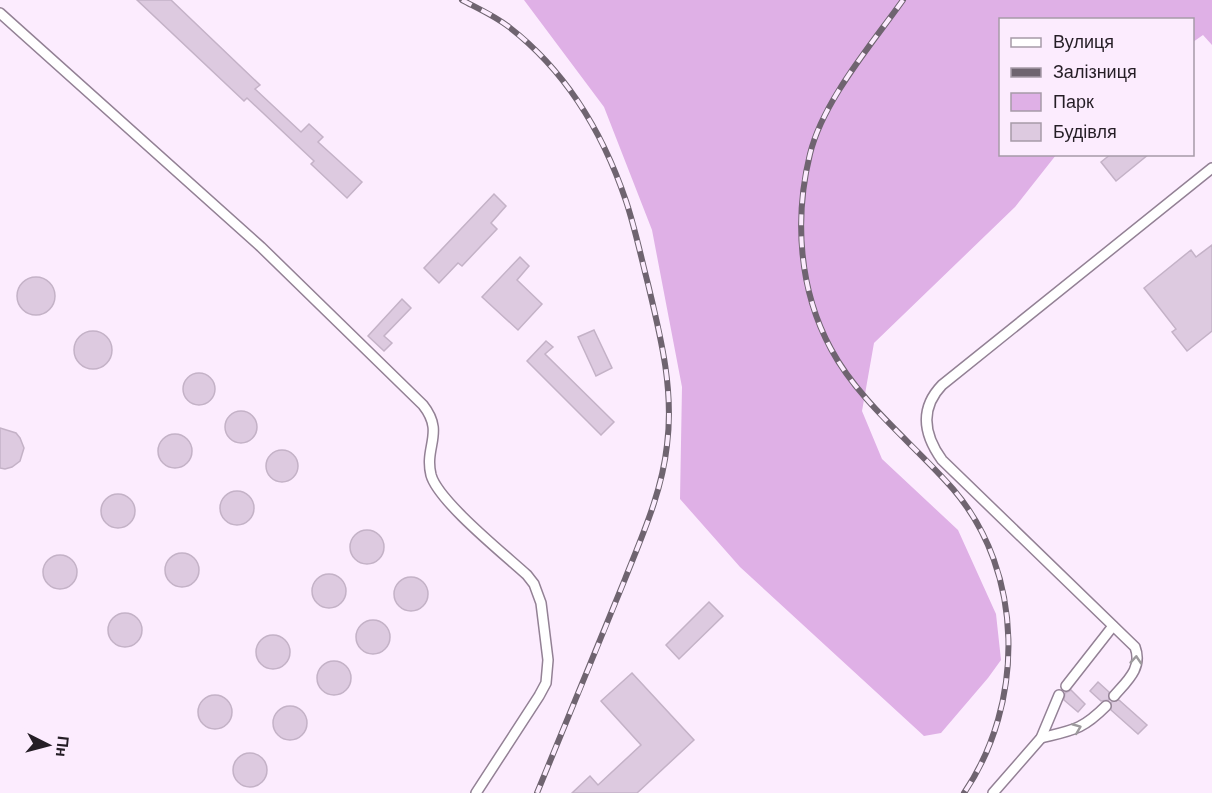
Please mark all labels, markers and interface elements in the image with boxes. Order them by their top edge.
legend [999,18,1194,156]
text: Вулиця [1053,30,1114,54]
text: Залізниця [1053,60,1137,84]
text: Парк [1053,90,1094,114]
text: Будівля [1053,120,1117,144]
one-way arrow [1129,655,1142,665]
north arrow [18,715,78,775]
one-way arrow [1071,722,1081,735]
text: Пн [51,735,74,758]

